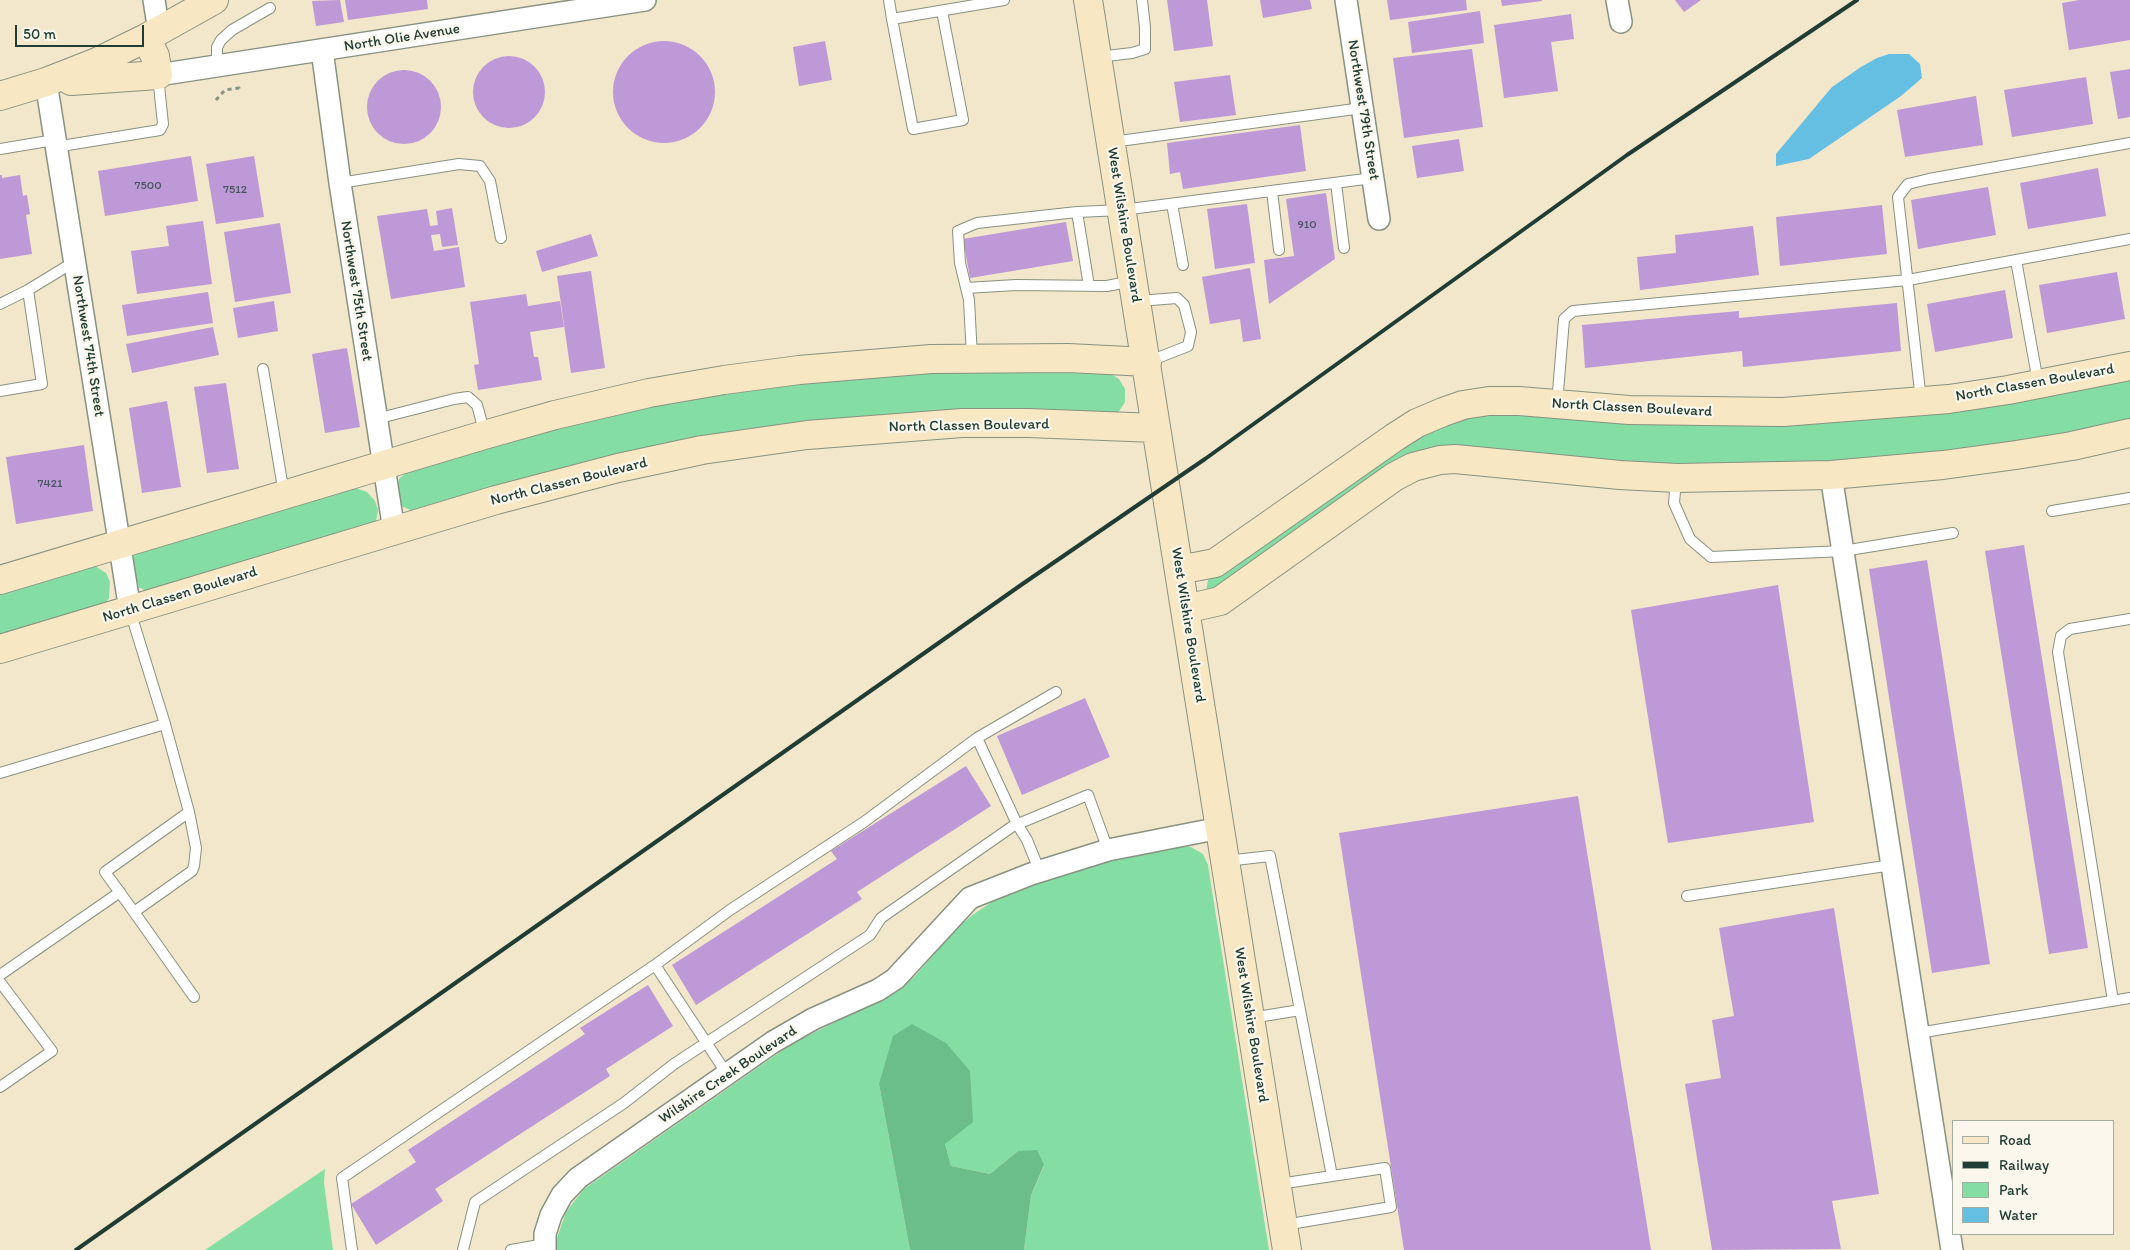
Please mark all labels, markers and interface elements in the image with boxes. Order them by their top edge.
scale bar [18,15,146,47]
street label: North Olie Avenue [343,20,461,56]
text: 50 m [23,25,56,43]
street label: Northwest 79th Street [1343,38,1383,182]
street label: West Wilshire Boulevard [1103,146,1145,304]
house number: 7500 [134,179,162,193]
house number: 7512 [223,183,247,197]
house number: 910 [1297,218,1317,232]
street label: Northwest 75th Street [336,219,376,363]
street label: Northwest 74th Street [68,274,108,418]
street label: North Classen Boulevard [1954,360,2116,406]
street label: North Classen Boulevard [1551,395,1713,421]
street label: North Classen Boulevard [888,416,1050,436]
street label: North Classen Boulevard [489,454,649,510]
house number: 7421 [37,477,63,491]
street label: West Wilshire Boulevard [1167,546,1209,704]
street label: North Classen Boulevard [100,563,260,627]
street label: West Wilshire Boulevard [1230,946,1272,1104]
street label: Wilshire Creek Boulevard [655,1022,801,1128]
legend [1952,1120,2115,1235]
text: Road [1999,1131,2031,1149]
text: Railway [1999,1156,2049,1174]
text: Park [1999,1181,2029,1199]
text: Water [1999,1206,2037,1224]

